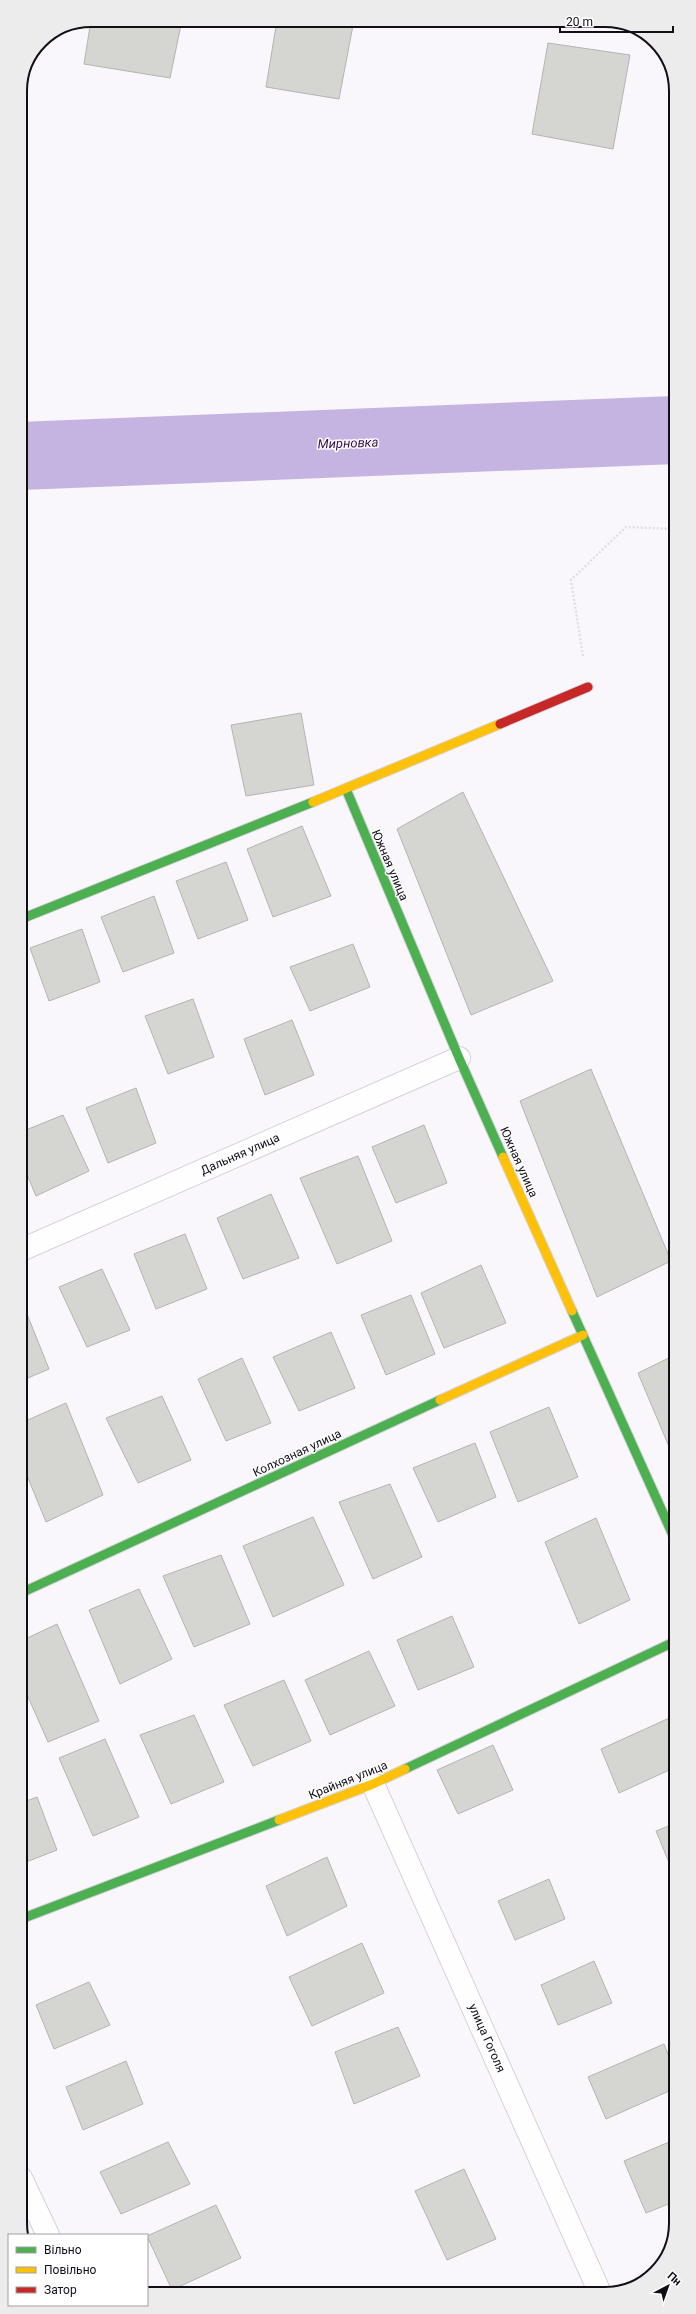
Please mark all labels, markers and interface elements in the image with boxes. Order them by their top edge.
scale bar [560,8,673,34]
text: 20 m [566,15,593,29]
water label: Мирновка [317,434,379,452]
street label: Южная улица [369,827,411,903]
street label: Южная улица [497,1124,541,1200]
street label: Дальняя улица [198,1130,282,1178]
street label: Колхозная улица [251,1426,343,1480]
street label: Крайняя улица [307,1758,389,1802]
street label: улица Гоголя [466,2002,508,2074]
legend [8,2234,148,2306]
text: Вільно [44,2243,82,2257]
text: Повільно [44,2263,97,2277]
north arrow [648,2266,688,2306]
text: Пн [665,2269,684,2288]
text: Затор [44,2283,77,2297]

